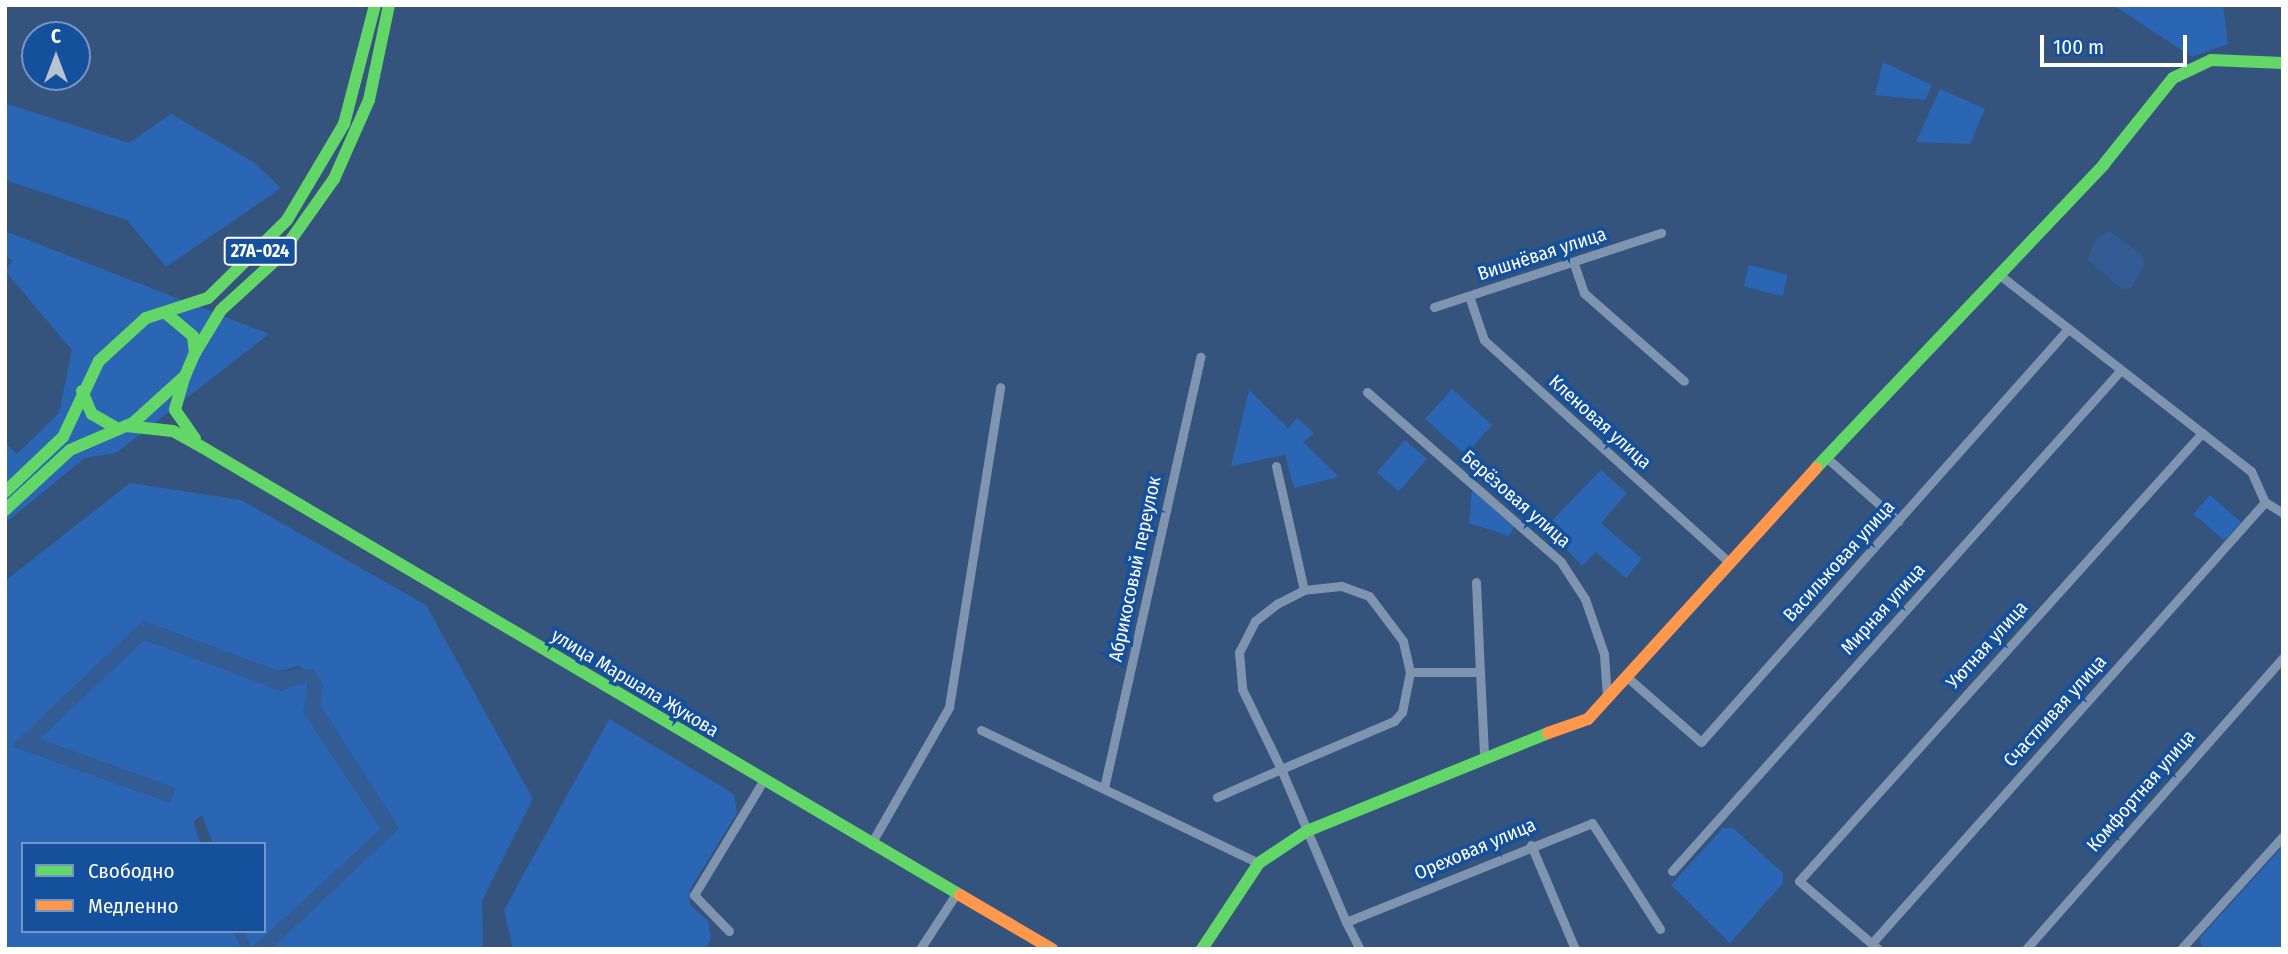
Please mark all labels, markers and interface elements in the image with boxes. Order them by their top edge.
north arrow [21,21,91,91]
scale bar [2043,21,2190,65]
text: С [51,25,61,48]
text: 100 m [2053,34,2104,60]
street label: Вишнёвая улица [1475,222,1609,286]
road number: 27А-024 [223,236,297,265]
street label: Кленовая улица [1544,370,1656,474]
street label: Берёзовая улица [1457,445,1575,553]
street label: Абрикосовый переулок [1104,474,1166,664]
street label: Васильковая улица [1779,496,1899,626]
street label: Мирная улица [1836,559,1930,659]
street label: Уютная улица [1942,596,2032,694]
street label: улица Маршала Жукова [547,624,723,742]
street label: Счастливая улица [1999,650,2111,772]
street label: Комфортная улица [2082,726,2200,856]
street label: Ореховая улица [1411,813,1539,885]
legend [21,842,266,933]
text: Свободно [88,858,174,884]
text: Медленно [88,893,178,919]

